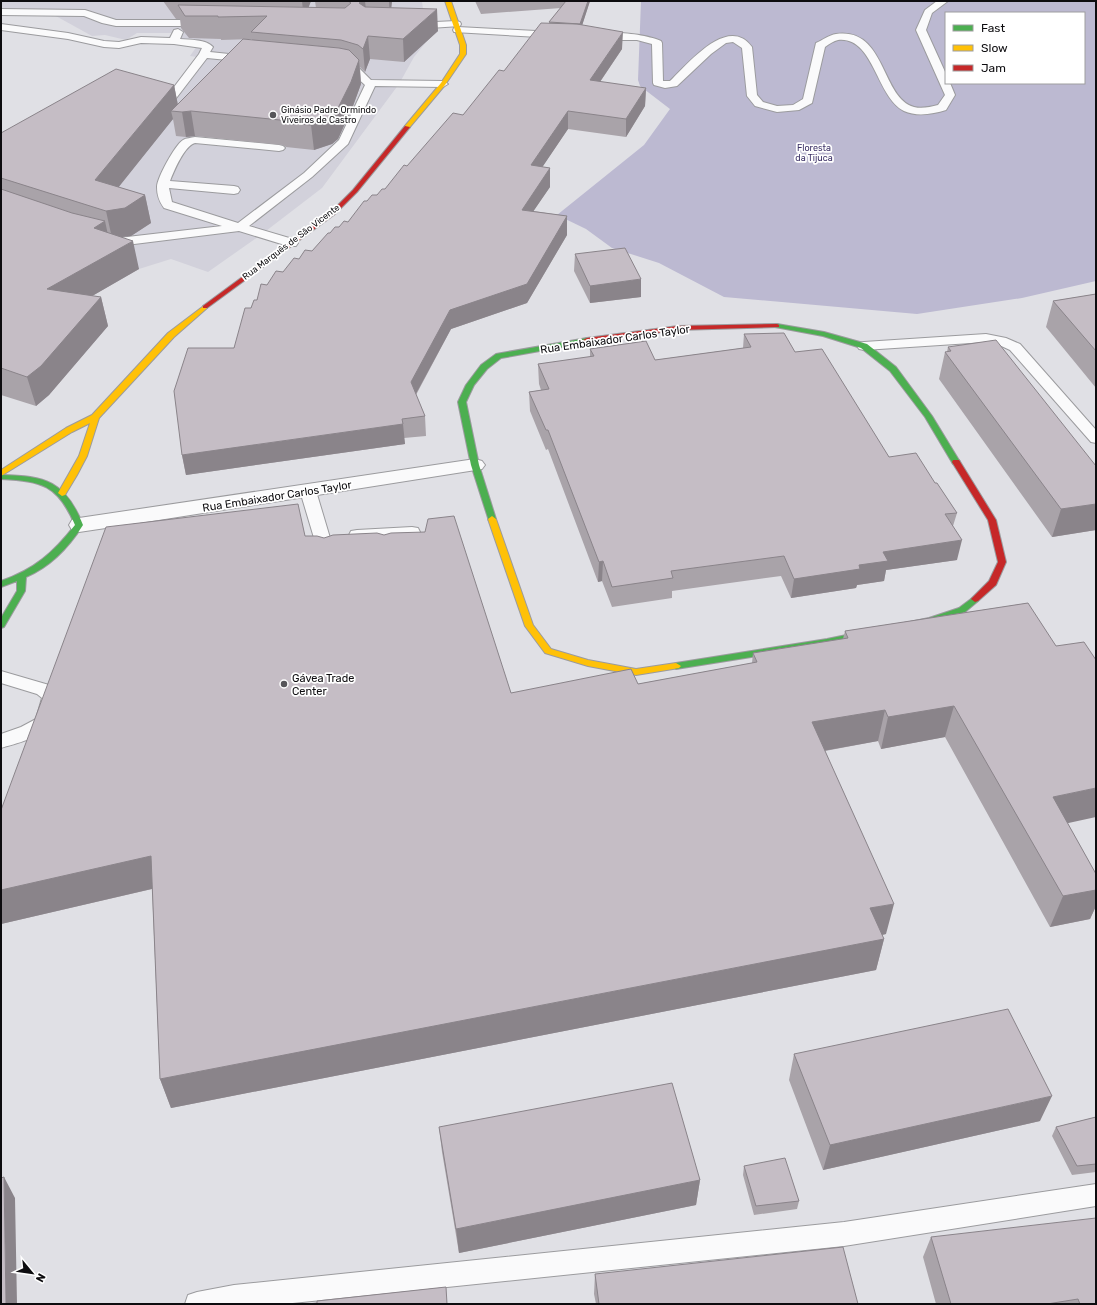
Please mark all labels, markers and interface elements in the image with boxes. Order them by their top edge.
legend [945,12,1085,84]
text: Fast [981,21,1005,35]
text: Slow [981,41,1008,55]
text: Jam [981,61,1006,75]
place label: Ginásio Padre Ormindo Viveiros de Castro [281,105,376,125]
marker: Ginásio Padre Ormindo Viveiros de Castro [268,110,278,120]
park label: Floresta da Tijuca [795,143,833,163]
street label: Rua Marquês de São Vicente [241,202,341,282]
street label: Rua Embaixador Carlos Taylor [539,322,691,356]
street label: Rua Embaixador Carlos Taylor [202,478,353,515]
place label: Gávea Trade Center [292,672,354,698]
marker: Gávea Trade Center [279,679,289,689]
north arrow [12,1253,52,1293]
text: N [33,1271,48,1284]

